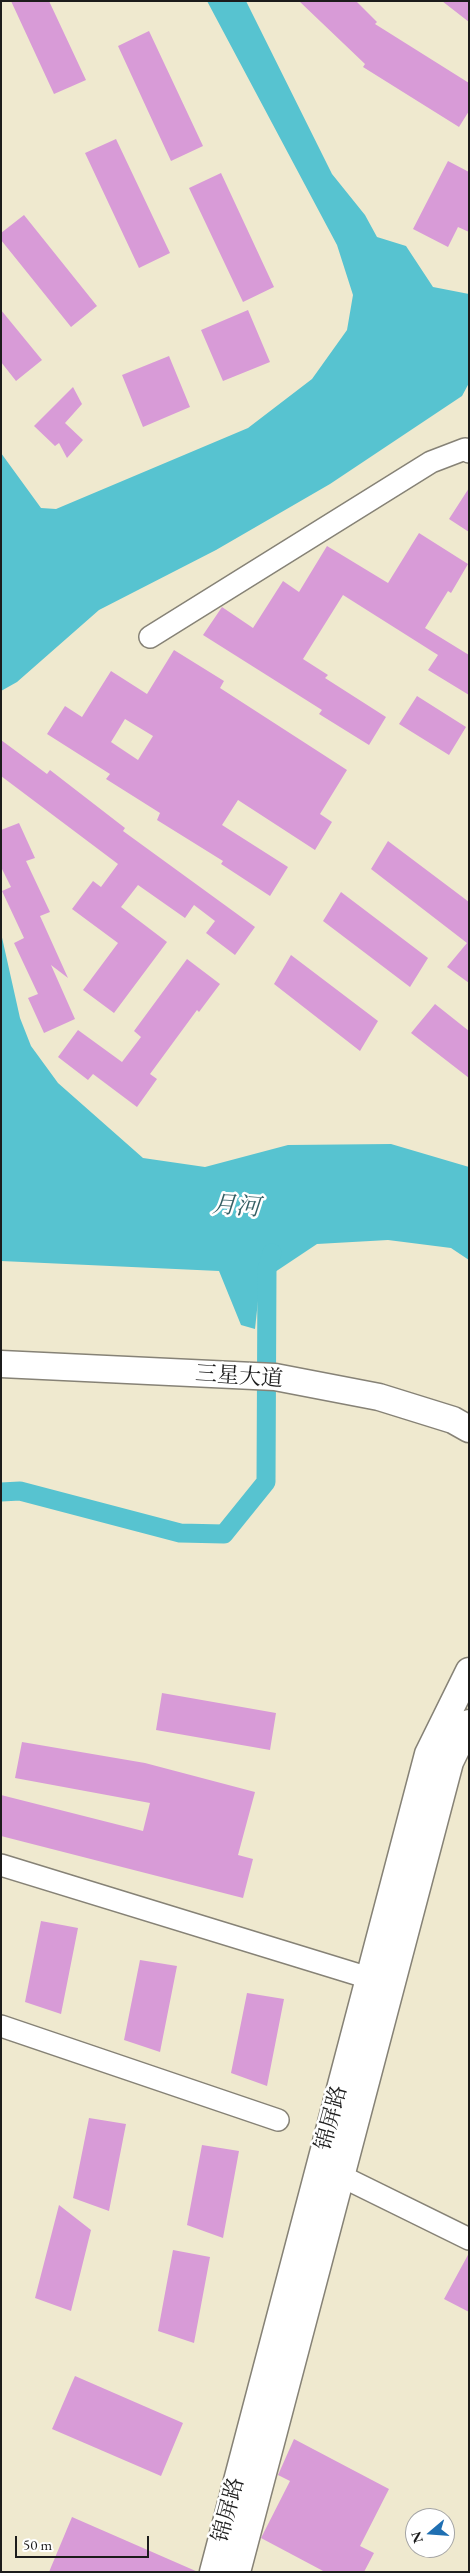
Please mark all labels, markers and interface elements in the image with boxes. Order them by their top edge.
water label: 月河 [211,1191,261,1223]
street label: 三星大道 [194,1361,284,1393]
street label: 锦屏路 [311,2083,353,2153]
street label: 锦屏路 [208,2475,250,2545]
north arrow [405,2508,455,2558]
scale bar [18,2526,151,2558]
text: N [406,2529,427,2546]
text: 50 m [23,2535,52,2554]

